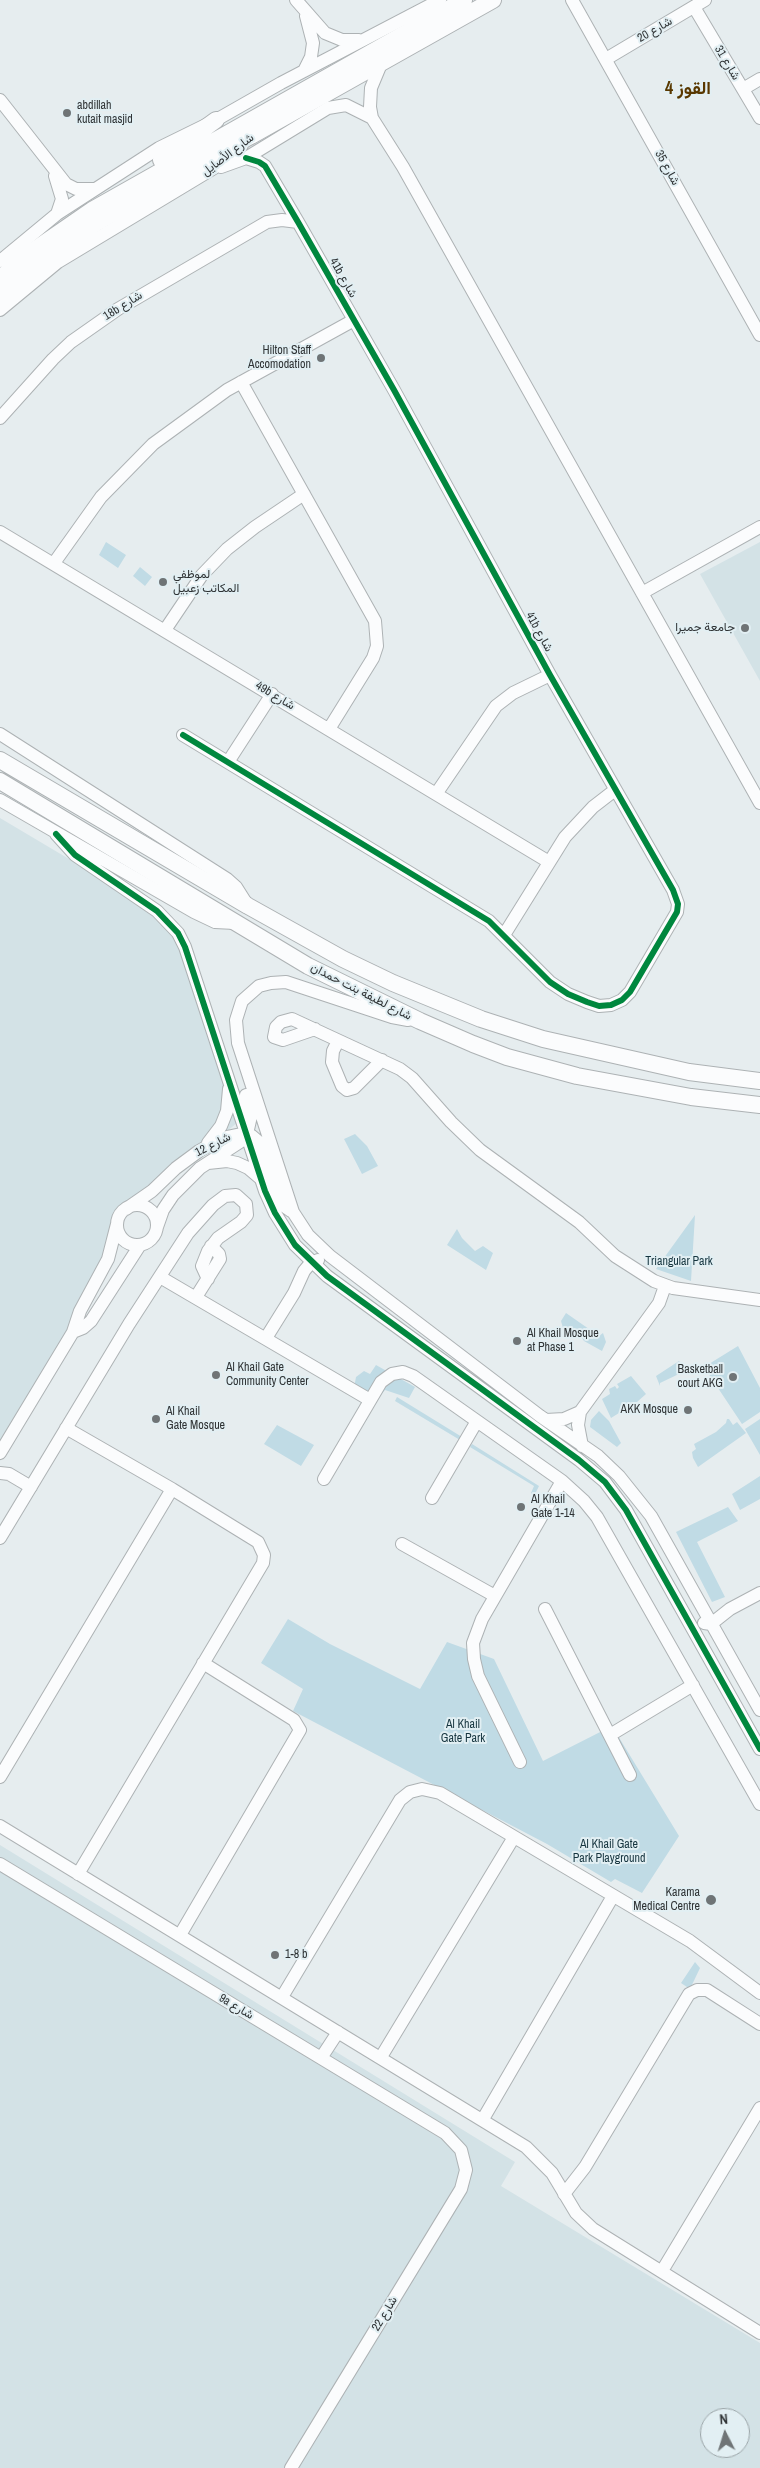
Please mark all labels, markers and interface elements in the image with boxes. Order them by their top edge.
street label: شارع 20 [635,14,675,46]
street label: شارع 31 [711,43,743,83]
district label: القوز 4 [665,78,711,100]
place label: abdillah kutait masjid [77,99,133,127]
marker: abdillah kutait masjid [61,107,73,119]
street label: شارع الأصايل [199,131,257,179]
street label: شارع 35 [652,148,682,188]
street label: 41b شارع [326,256,360,300]
street label: 18b شارع [101,288,145,324]
place label: Hilton Staff Accomodation [248,344,311,372]
marker: Hilton Staff Accomodation [315,352,327,364]
place label: لموظفي المكاتب زعبيل [173,568,239,596]
marker: لموظفي المكاتب زعبيل [157,576,169,588]
street label: 41b شارع [522,610,556,654]
place label: جامعة جميرا [675,621,735,635]
marker: جامعة جميرا [739,622,751,634]
street label: 49b شارع [253,679,297,713]
street label: شارع لطيفة بنت حمدان [308,960,414,1024]
street label: شارع 12 [193,1130,233,1160]
park label: Triangular Park [645,1255,713,1269]
place label: Al Khail Mosque at Phase 1 [527,1327,599,1355]
marker: Al Khail Mosque at Phase 1 [511,1335,523,1347]
place label: Al Khail Gate Community Center [226,1361,309,1389]
place label: Basketball court AKG [678,1363,723,1391]
marker: Al Khail Gate Community Center [210,1369,222,1381]
marker: Basketball court AKG [727,1371,739,1383]
place label: AKK Mosque [621,1403,678,1417]
marker: AKK Mosque [682,1404,694,1416]
place label: Al Khail Gate Mosque [166,1405,225,1433]
marker: Al Khail Gate Mosque [150,1413,162,1425]
place label: Al Khail Gate 1-14 [531,1493,575,1521]
marker: Al Khail Gate 1-14 [515,1501,527,1513]
park label: Al Khail Gate Park [441,1718,485,1746]
park label: Al Khail Gate Park Playground [573,1838,645,1866]
place label: Karama Medical Centre [633,1886,700,1914]
marker: Karama Medical Centre [704,1893,718,1907]
place label: 1-8 b [285,1948,307,1962]
marker: 1-8 b [269,1949,281,1961]
street label: 9a شارع [216,1991,256,2023]
street label: شارع 22 [369,2294,401,2334]
north arrow [700,2408,750,2458]
text: N [719,2410,729,2428]

